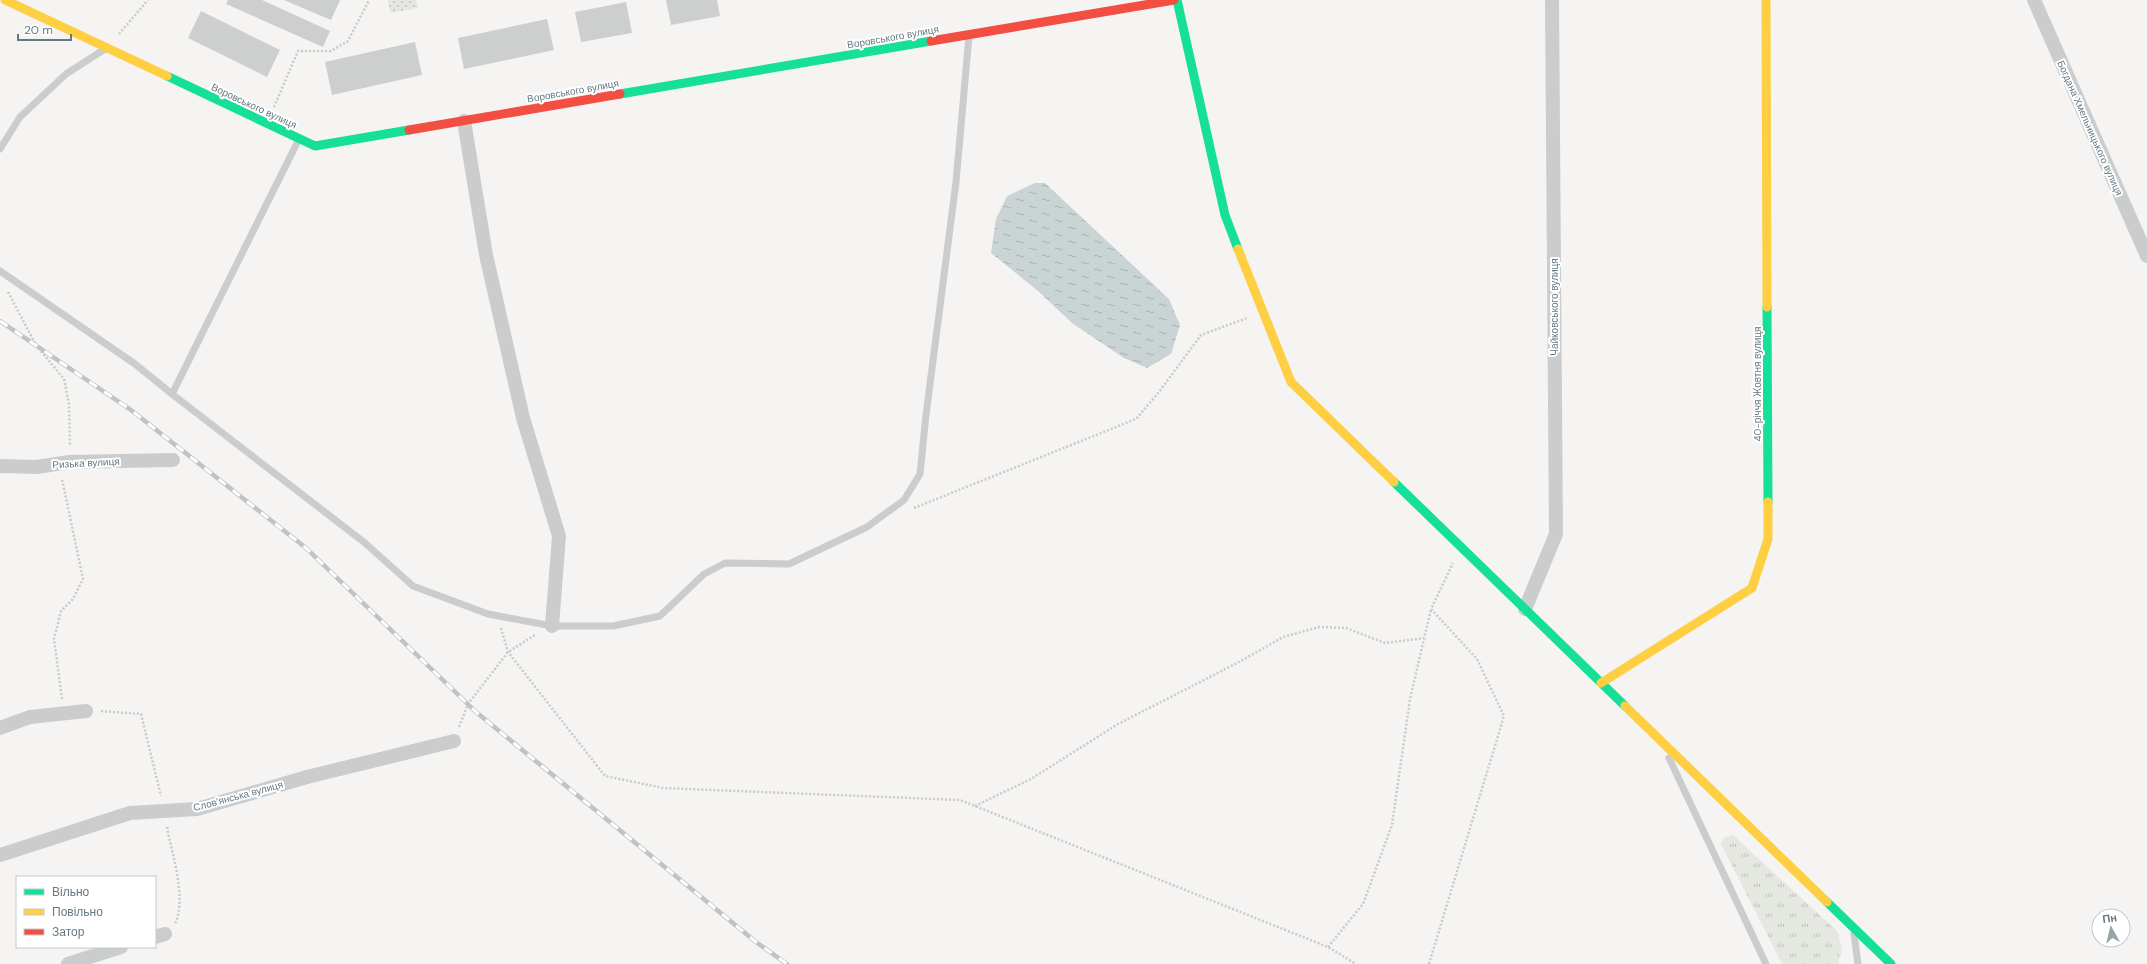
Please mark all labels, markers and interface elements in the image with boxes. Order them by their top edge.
scale bar [18,16,71,42]
text: 20 m [24,22,53,38]
street label: Воровського вулиця [846,23,940,51]
street label: Богдана Хмельницького вулиця [2054,58,2126,198]
street label: Воровського вулиця [526,77,620,105]
street label: Воровського вулиця [209,80,299,132]
street label: Чайковського вулиця [1548,258,1561,356]
street label: 40-річчя Жовтня вулиця [1751,327,1764,442]
street label: Ризька вулиця [52,455,120,471]
street label: Слов’янська вулиця [192,778,284,814]
legend [16,876,156,948]
text: Вільно [52,884,90,900]
text: Повільно [52,904,103,920]
north arrow [2091,908,2131,948]
text: Пн [2101,910,2118,926]
text: Затор [52,924,85,940]

